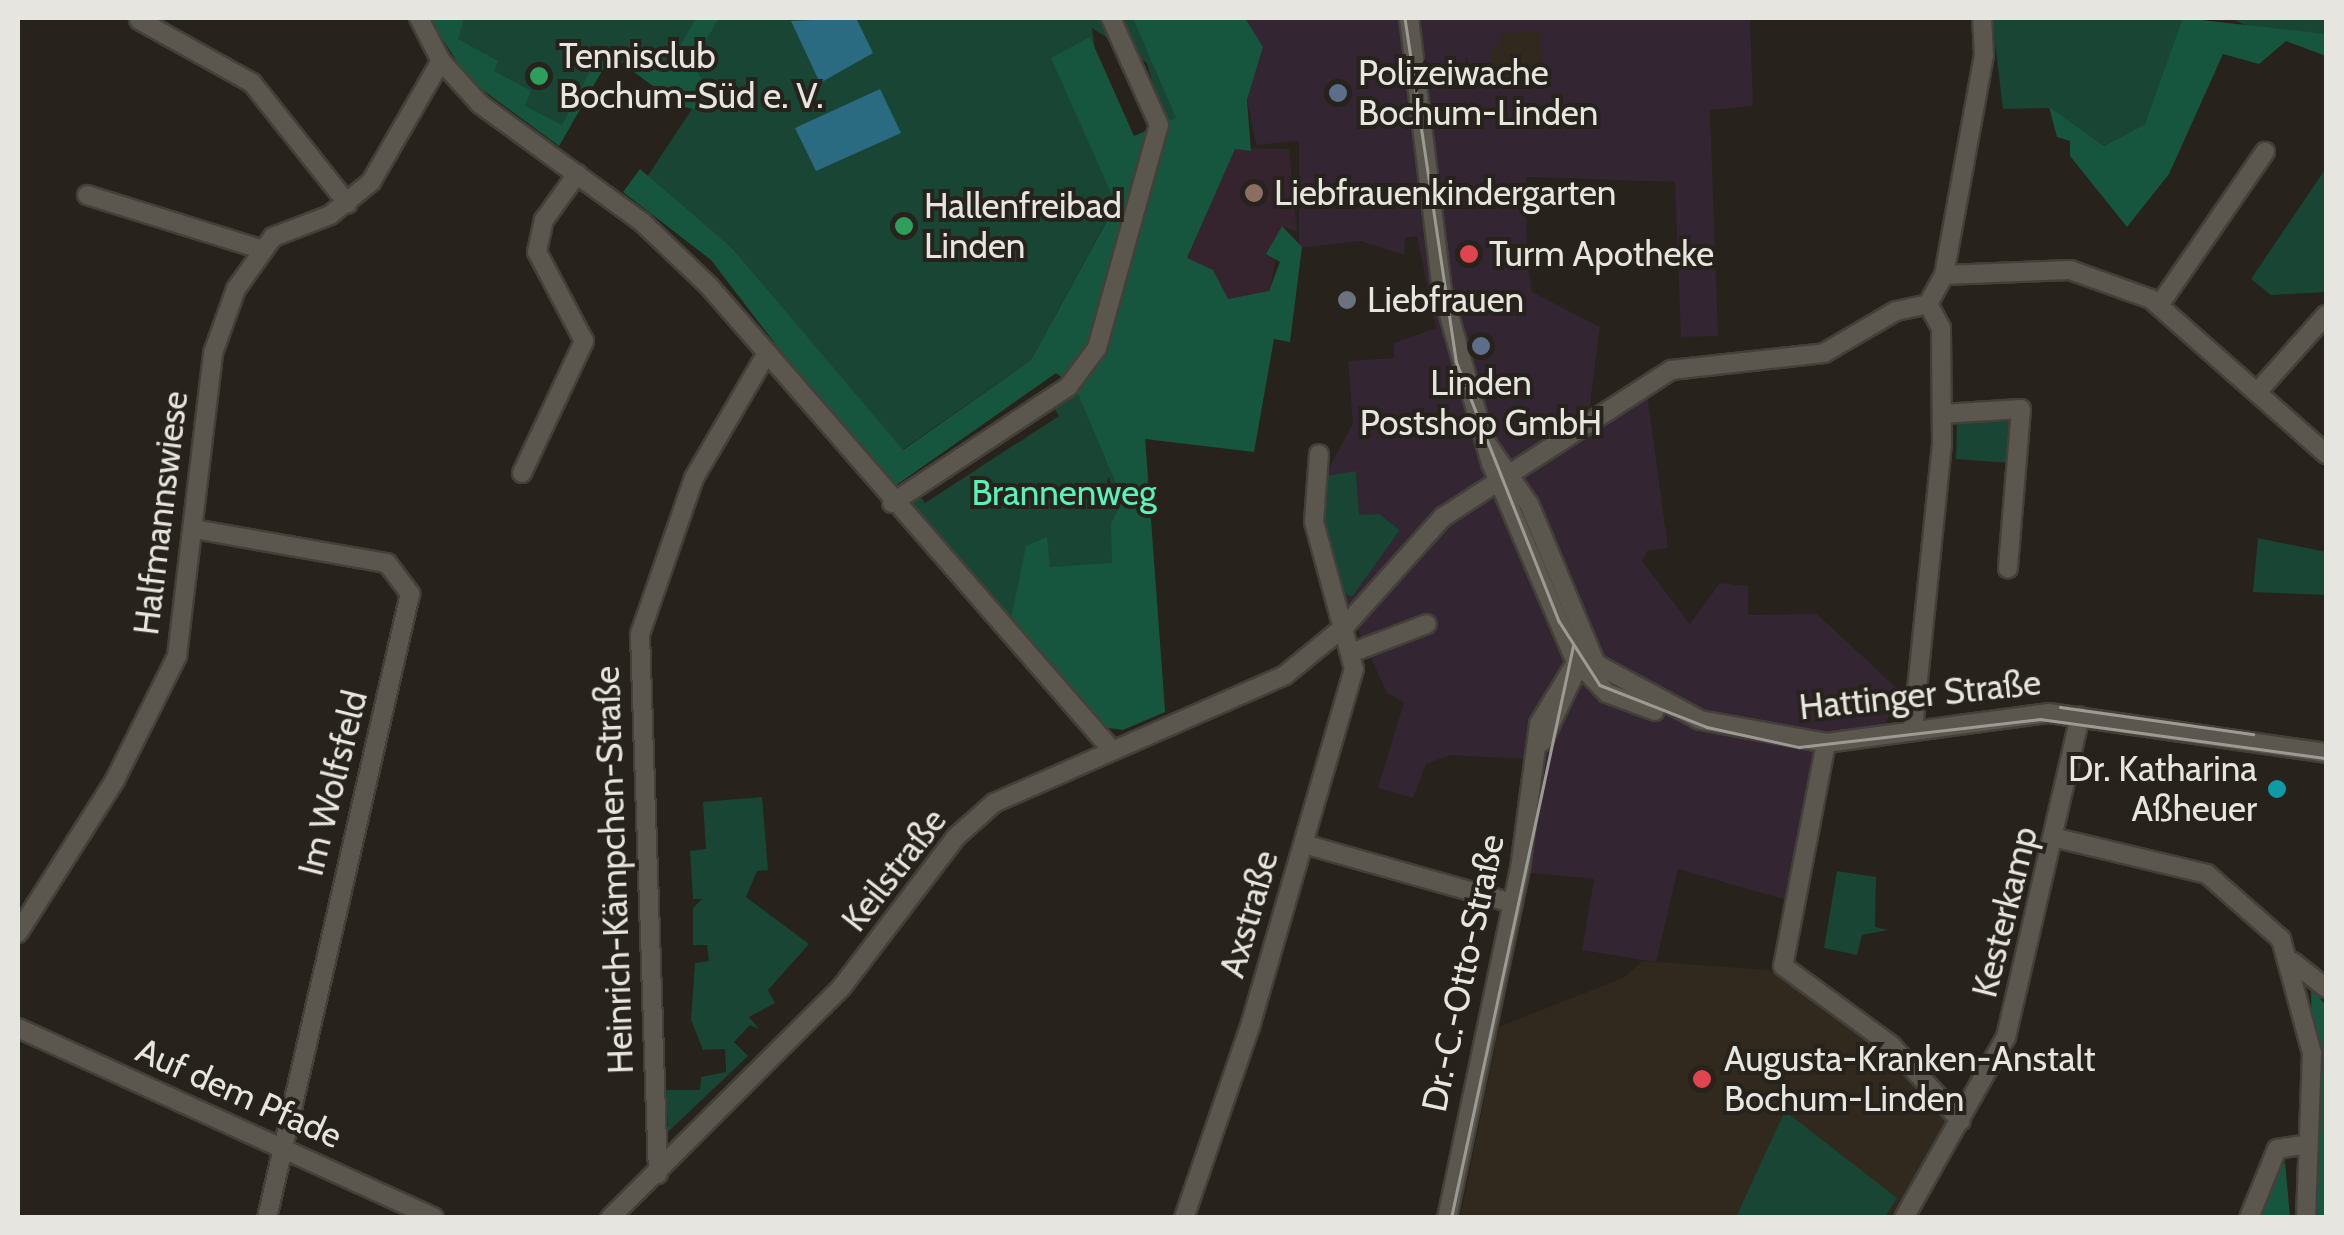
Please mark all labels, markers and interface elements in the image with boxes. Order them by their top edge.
place label: Tennisclub Bochum-Süd e. V. [559,35,823,117]
place label: Polizeiwache Bochum-Linden [1358,52,1598,134]
marker: Tennisclub Bochum-Süd e. V. [528,65,550,87]
marker: Polizeiwache Bochum-Linden [1327,82,1349,104]
place label: Liebfrauenkindergarten [1274,172,1616,214]
marker: Liebfrauenkindergarten [1243,182,1265,204]
place label: Hallenfreibad Linden [924,185,1122,267]
marker: Hallenfreibad Linden [893,215,915,237]
place label: Turm Apotheke [1489,233,1714,275]
marker: Turm Apotheke [1458,243,1480,265]
place label: Liebfrauen [1367,279,1524,321]
marker: Liebfrauen [1336,289,1358,311]
marker: Linden Postshop GmbH [1470,335,1492,357]
place label: Linden Postshop GmbH [1360,362,1602,444]
street label: Halfmannswiese [125,389,197,637]
park label: Brannenweg [971,472,1157,514]
street label: Hattinger Straße [1797,661,2043,729]
street label: Heinrich-Kämpchen-Straße [586,665,642,1075]
street label: Im Wolfsfeld [290,686,376,880]
place label: Dr. Katharina Aßheuer [2068,748,2257,830]
marker: Dr. Katharina Aßheuer [2266,778,2288,800]
street label: Keilstraße [833,800,955,940]
street label: Kesterkamp [1964,822,2046,1002]
street label: Dr.-C.-Otto-Straße [1413,831,1513,1115]
street label: Axstraße [1211,846,1287,982]
street label: Auf dem Pfade [130,1029,348,1157]
place label: Augusta-Kranken-Anstalt Bochum-Linden [1724,1038,2095,1120]
marker: Augusta-Kranken-Anstalt Bochum-Linden [1689,1066,1715,1092]

